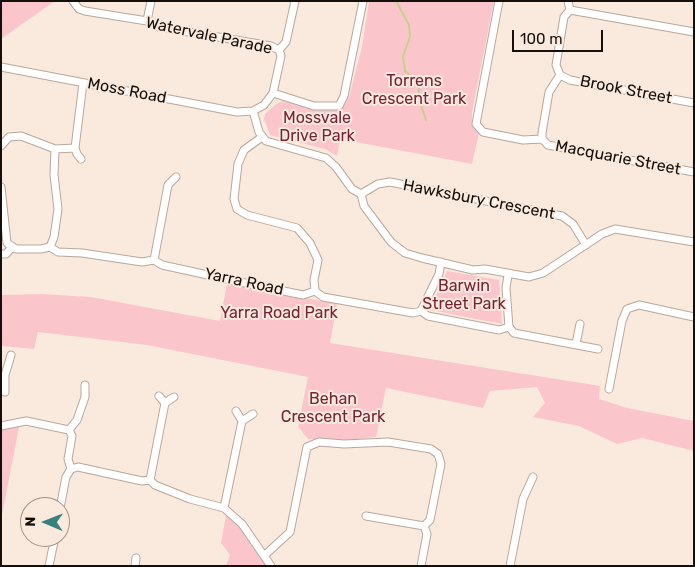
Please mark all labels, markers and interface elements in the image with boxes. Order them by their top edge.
street label: Watervale Parade [144,13,274,59]
scale bar [515,20,606,52]
text: 100 m [520,30,562,48]
park label: Torrens Crescent Park [362,71,466,109]
street label: Brook Street [578,72,674,108]
street label: Moss Road [86,74,168,108]
park label: Mossvale Drive Park [279,108,355,146]
street label: Macquarie Street [554,136,682,180]
street label: Hawksbury Crescent [401,176,557,224]
street label: Yarra Road [203,264,285,300]
park label: Barwin Street Park [422,276,506,314]
park label: Yarra Road Park [220,303,338,323]
park label: Behan Crescent Park [281,389,385,427]
north arrow [20,497,70,547]
text: N [22,517,39,527]

